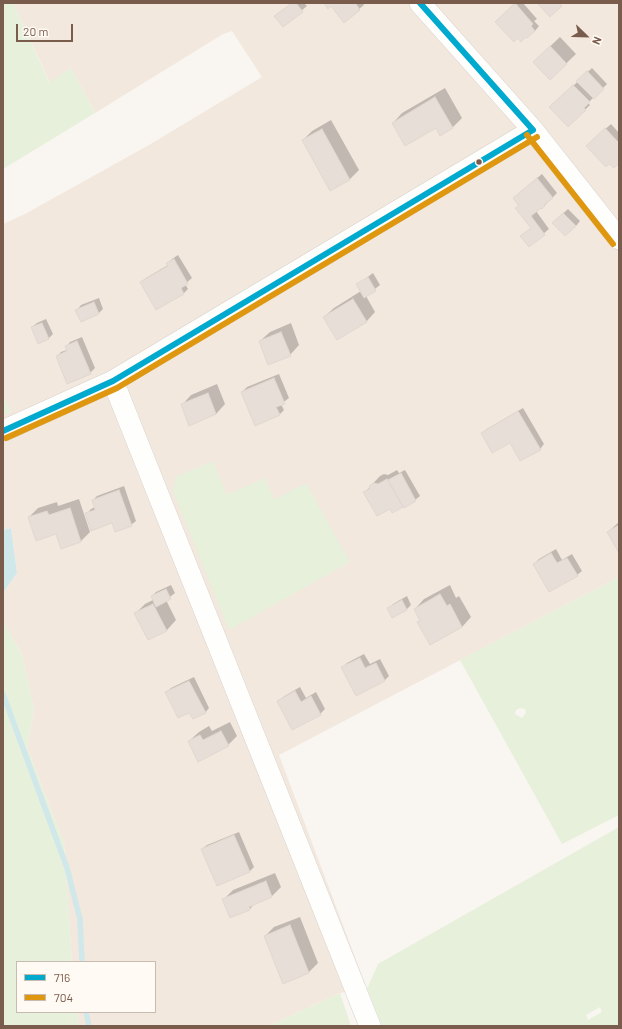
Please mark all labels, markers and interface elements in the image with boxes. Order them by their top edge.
scale bar [18,16,75,42]
north arrow [566,16,606,56]
text: 20 m [23,24,49,38]
text: N [590,35,605,47]
unlabelled marker [474,157,484,167]
legend [16,961,156,1013]
text: 716 [54,970,70,984]
text: 704 [54,990,73,1004]

